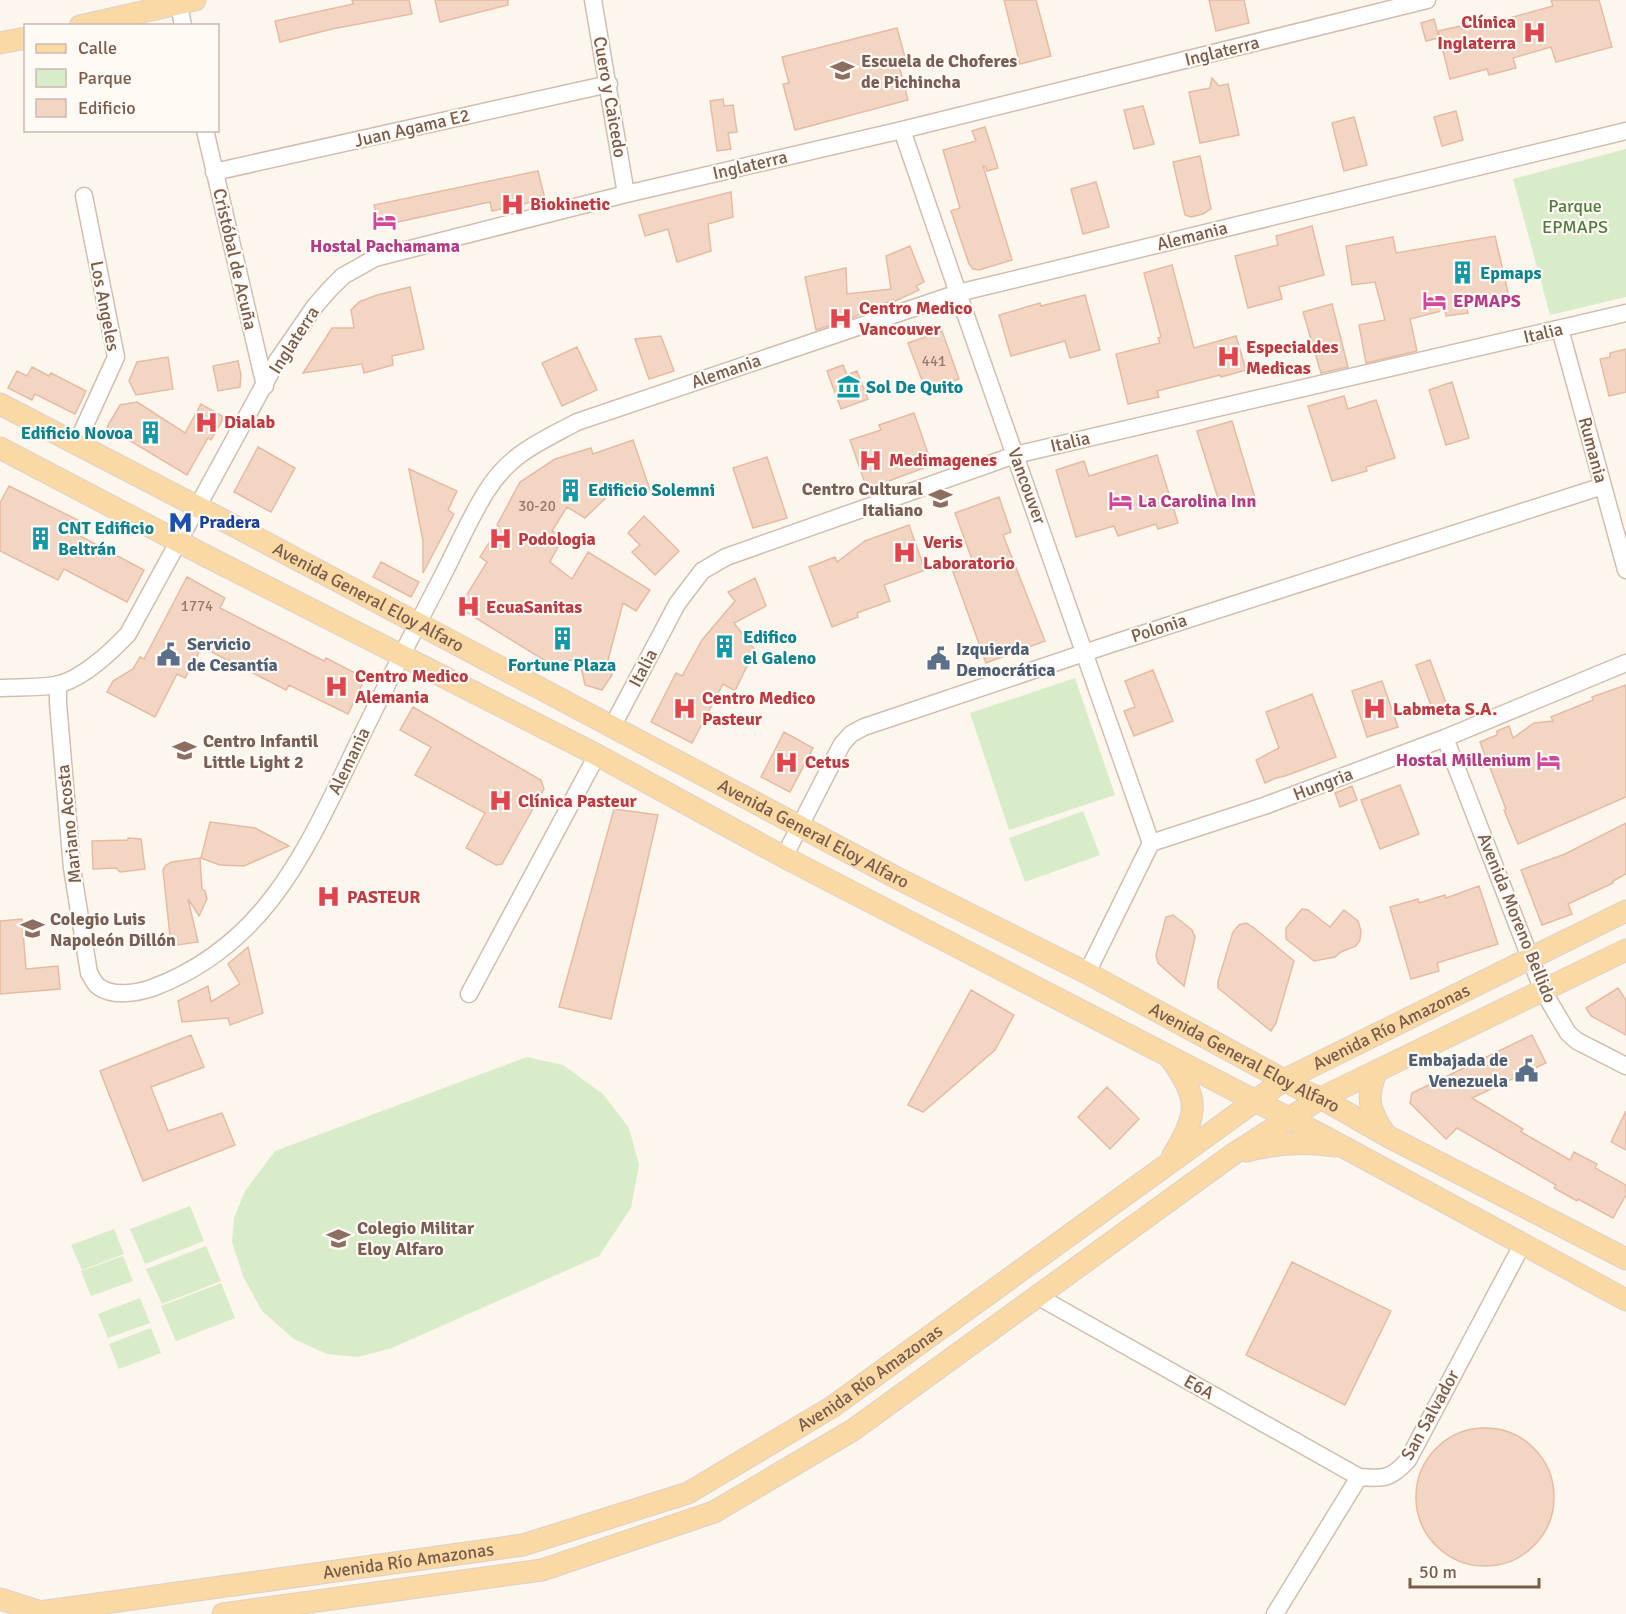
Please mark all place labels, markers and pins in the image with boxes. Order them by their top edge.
place label: Clínica Inglaterra [1437,11,1516,54]
hospital icon: Clínica Inglaterra [1521,19,1547,45]
place label: Escuela de Choferes de Pichincha [861,50,1017,93]
school or university icon: Escuela de Choferes de Pichincha [830,58,856,84]
hospital icon: Biokinetic [499,191,525,217]
place label: Biokinetic [530,193,610,215]
hotel icon: Hostal Pachamama [372,207,398,233]
place label: Hostal Pachamama [310,235,460,257]
building icon: Epmaps [1449,260,1475,286]
place label: Epmaps [1480,262,1541,284]
hotel icon: EPMAPS [1422,288,1448,314]
place label: EPMAPS [1453,290,1521,312]
place label: Centro Medico Vancouver [859,297,972,340]
hospital icon: Centro Medico Vancouver [828,305,854,331]
place label: Especialdes Medicas [1246,336,1338,379]
hospital icon: Especialdes Medicas [1215,344,1241,370]
museum icon: Sol De Quito [835,374,861,400]
place label: Sol De Quito [866,376,963,398]
hospital icon: Dialab [193,409,219,435]
place label: Dialab [224,411,276,433]
building icon: Edificio Novoa [138,420,164,446]
place label: Edificio Novoa [21,422,133,444]
hospital icon: Medimagenes [858,447,884,473]
place label: Medimagenes [889,449,997,471]
building icon: Edificio Solemni [557,477,583,503]
place label: Centro Cultural Italiano [802,478,923,521]
place label: Edificio Solemni [588,479,715,501]
school or university icon: Centro Cultural Italiano [928,486,954,512]
hotel icon: La Carolina Inn [1107,488,1133,514]
place label: La Carolina Inn [1138,490,1256,512]
metro station icon: Pradera [168,509,194,535]
place label: Pradera [199,511,260,533]
place label: CNT Edificio Beltrán [58,517,154,560]
building icon: CNT Edificio Beltrán [27,525,53,551]
hospital icon: Podologia [487,526,513,552]
place label: Podologia [518,528,596,550]
place label: Veris Laboratorio [923,531,1015,574]
hospital icon: Veris Laboratorio [892,539,918,565]
hospital icon: EcuaSanitas [455,594,481,620]
place label: EcuaSanitas [486,596,582,618]
building icon: Fortune Plaza [549,626,575,652]
place label: Edifico el Galeno [743,626,816,669]
place label: Servicio de Cesantía [187,633,278,676]
building icon: Edifico el Galeno [712,634,738,660]
place label: Izquierda Democrática [956,638,1055,681]
public building icon: Servicio de Cesantía [156,641,182,667]
public building icon: Izquierda Democrática [925,646,951,672]
place label: Fortune Plaza [508,654,616,676]
place label: Centro Medico Alemania [355,665,468,708]
hospital icon: Centro Medico Alemania [324,673,350,699]
place label: Centro Medico Pasteur [702,687,815,730]
hospital icon: Centro Medico Pasteur [671,695,697,721]
hospital icon: Labmeta S.A. [1362,696,1388,722]
place label: Labmeta S.A. [1393,698,1497,720]
place label: Centro Infantil Little Light 2 [203,730,319,773]
school or university icon: Centro Infantil Little Light 2 [172,738,198,764]
hotel icon: Hostal Millenium [1536,747,1562,773]
hospital icon: Cetus [774,749,800,775]
place label: Hostal Millenium [1396,749,1531,771]
place label: Cetus [805,751,849,773]
hospital icon: Clínica Pasteur [487,788,513,814]
place label: Clínica Pasteur [518,790,638,812]
hospital icon: PASTEUR [316,884,342,910]
place label: PASTEUR [347,886,420,908]
place label: Colegio Luis Napoleón Dillón [50,908,176,951]
school or university icon: Colegio Luis Napoleón Dillón [19,916,45,942]
place label: Embajada de Venezuela [1408,1049,1508,1092]
public building icon: Embajada de Venezuela [1513,1057,1539,1083]
place label: Colegio Militar Eloy Alfaro [357,1217,475,1260]
school or university icon: Colegio Militar Eloy Alfaro [326,1225,352,1251]

